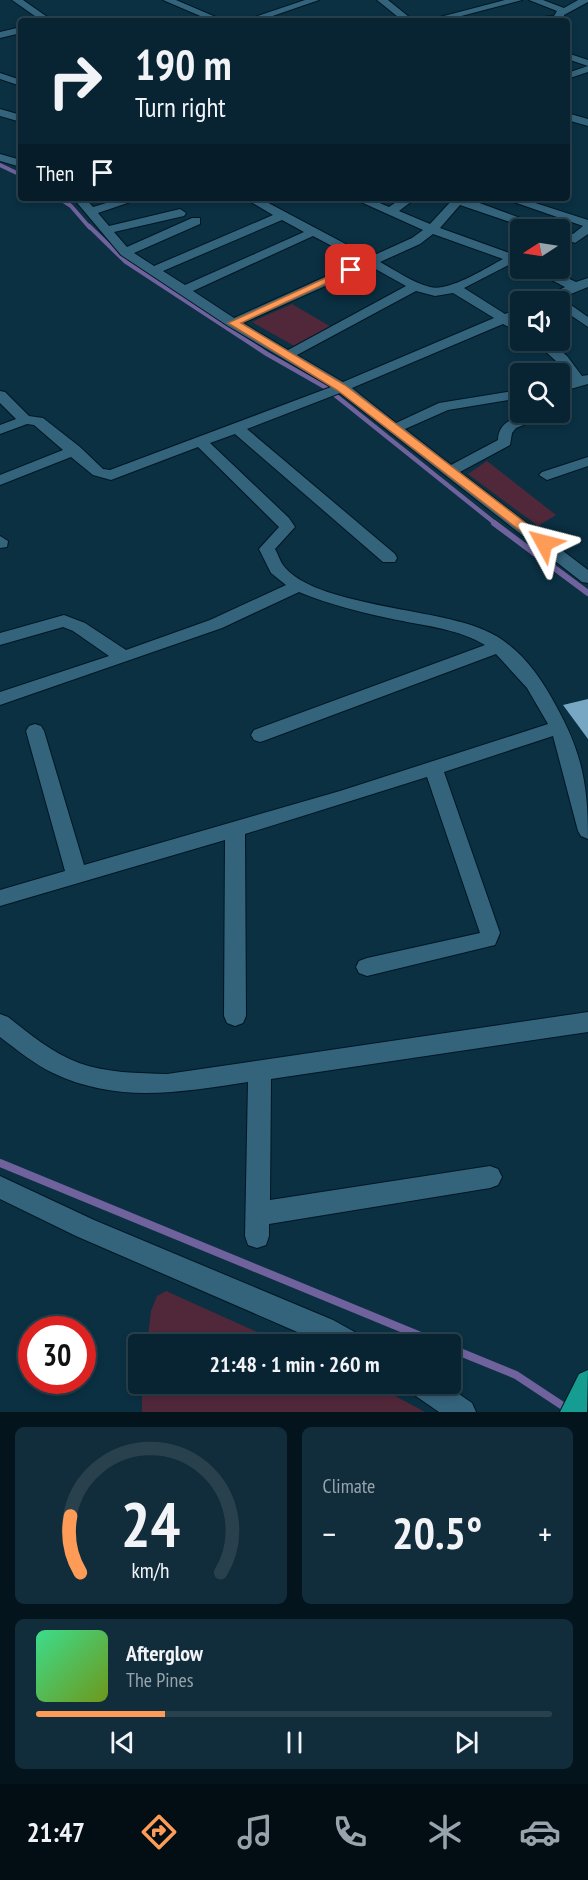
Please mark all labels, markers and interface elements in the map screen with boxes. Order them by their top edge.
text: 190 m [135,37,232,92]
icon: right [36,42,114,120]
text: Turn right [135,90,226,124]
icon: arrive [86,156,119,189]
text: Then [36,159,74,187]
north arrow [510,219,570,279]
map controls [510,219,570,423]
pin [325,244,376,295]
icon: arrive [334,253,367,286]
button: sound [510,291,570,351]
button: search [510,363,570,423]
position arrow [512,511,576,575]
speed limit sign: 30 [18,1316,96,1394]
text: 21:48 · 1 min · 260 m [209,1350,380,1378]
text: Climate [323,1473,375,1499]
text: 24 [121,1483,181,1564]
text: 20.5° [392,1503,482,1561]
text: − [323,1512,336,1555]
text: + [538,1512,552,1555]
text: km/h [132,1556,170,1584]
text: Afterglow [126,1639,203,1667]
text: The Pines [126,1667,193,1693]
icon: previous [106,1726,139,1759]
icon: pause [278,1726,311,1759]
icon: next [450,1726,483,1759]
icon: directions [138,1811,180,1853]
icon: music [234,1811,276,1853]
icon: phone [329,1811,371,1853]
icon: climate [424,1811,466,1853]
icon: car [519,1811,561,1853]
text: 21:47 [27,1815,85,1849]

